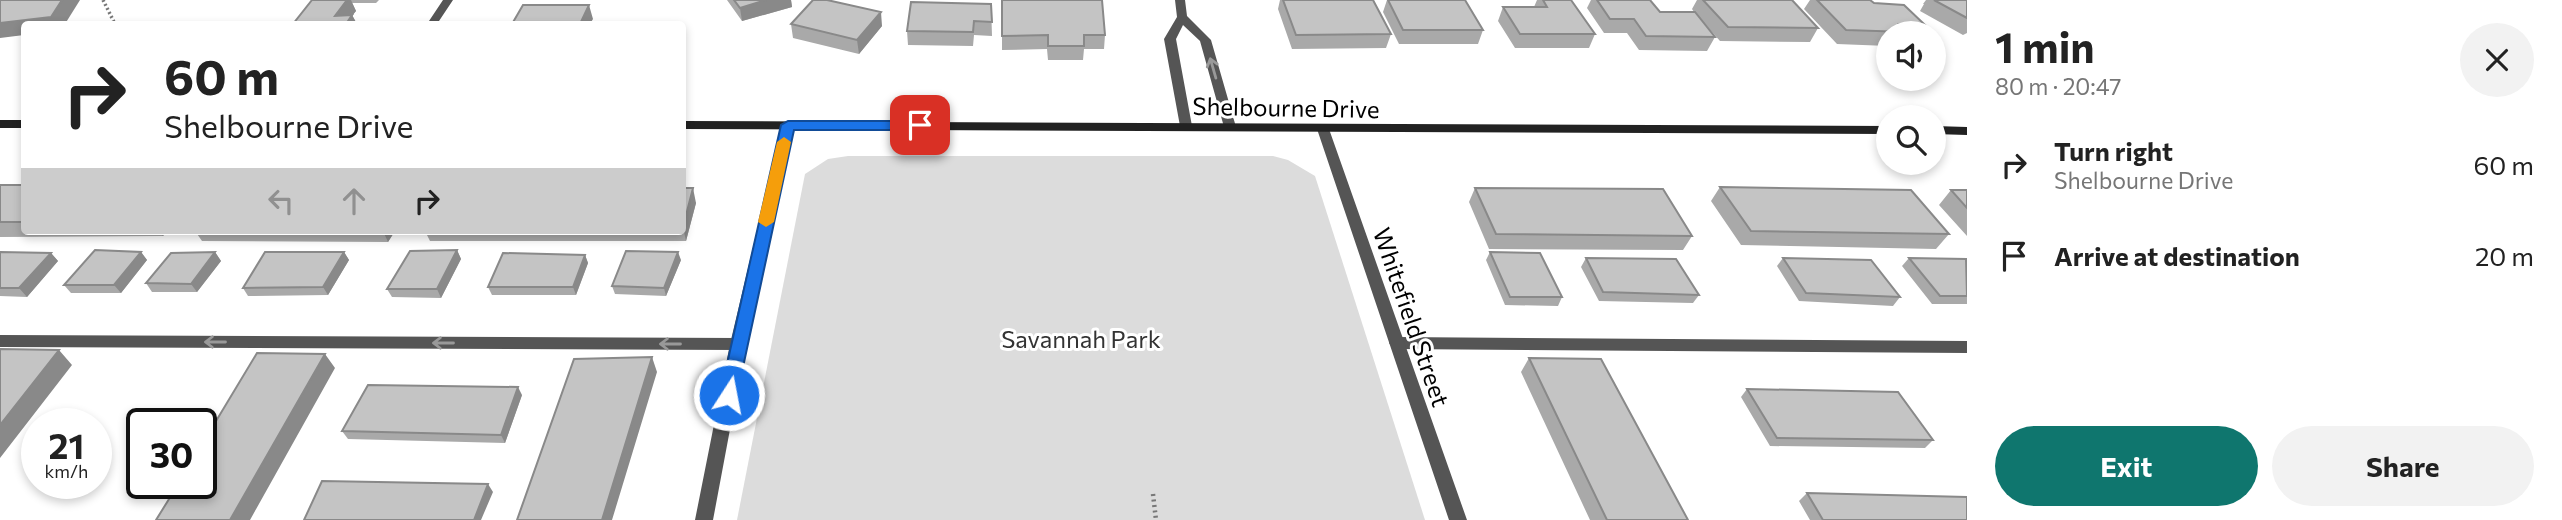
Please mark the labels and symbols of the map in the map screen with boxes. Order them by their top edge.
one-way arrow [1206,57,1219,79]
street label: Shelbourne Drive [1192,91,1380,123]
pin [890,95,950,155]
street label: Whitefield Street [1368,224,1456,410]
park label: Savannah Park [1001,324,1161,353]
one-way arrow [204,335,227,349]
one-way arrow [431,336,454,350]
one-way arrow [659,337,682,351]
position arrow [692,358,766,432]
speed limit sign: 30 [126,408,217,499]

